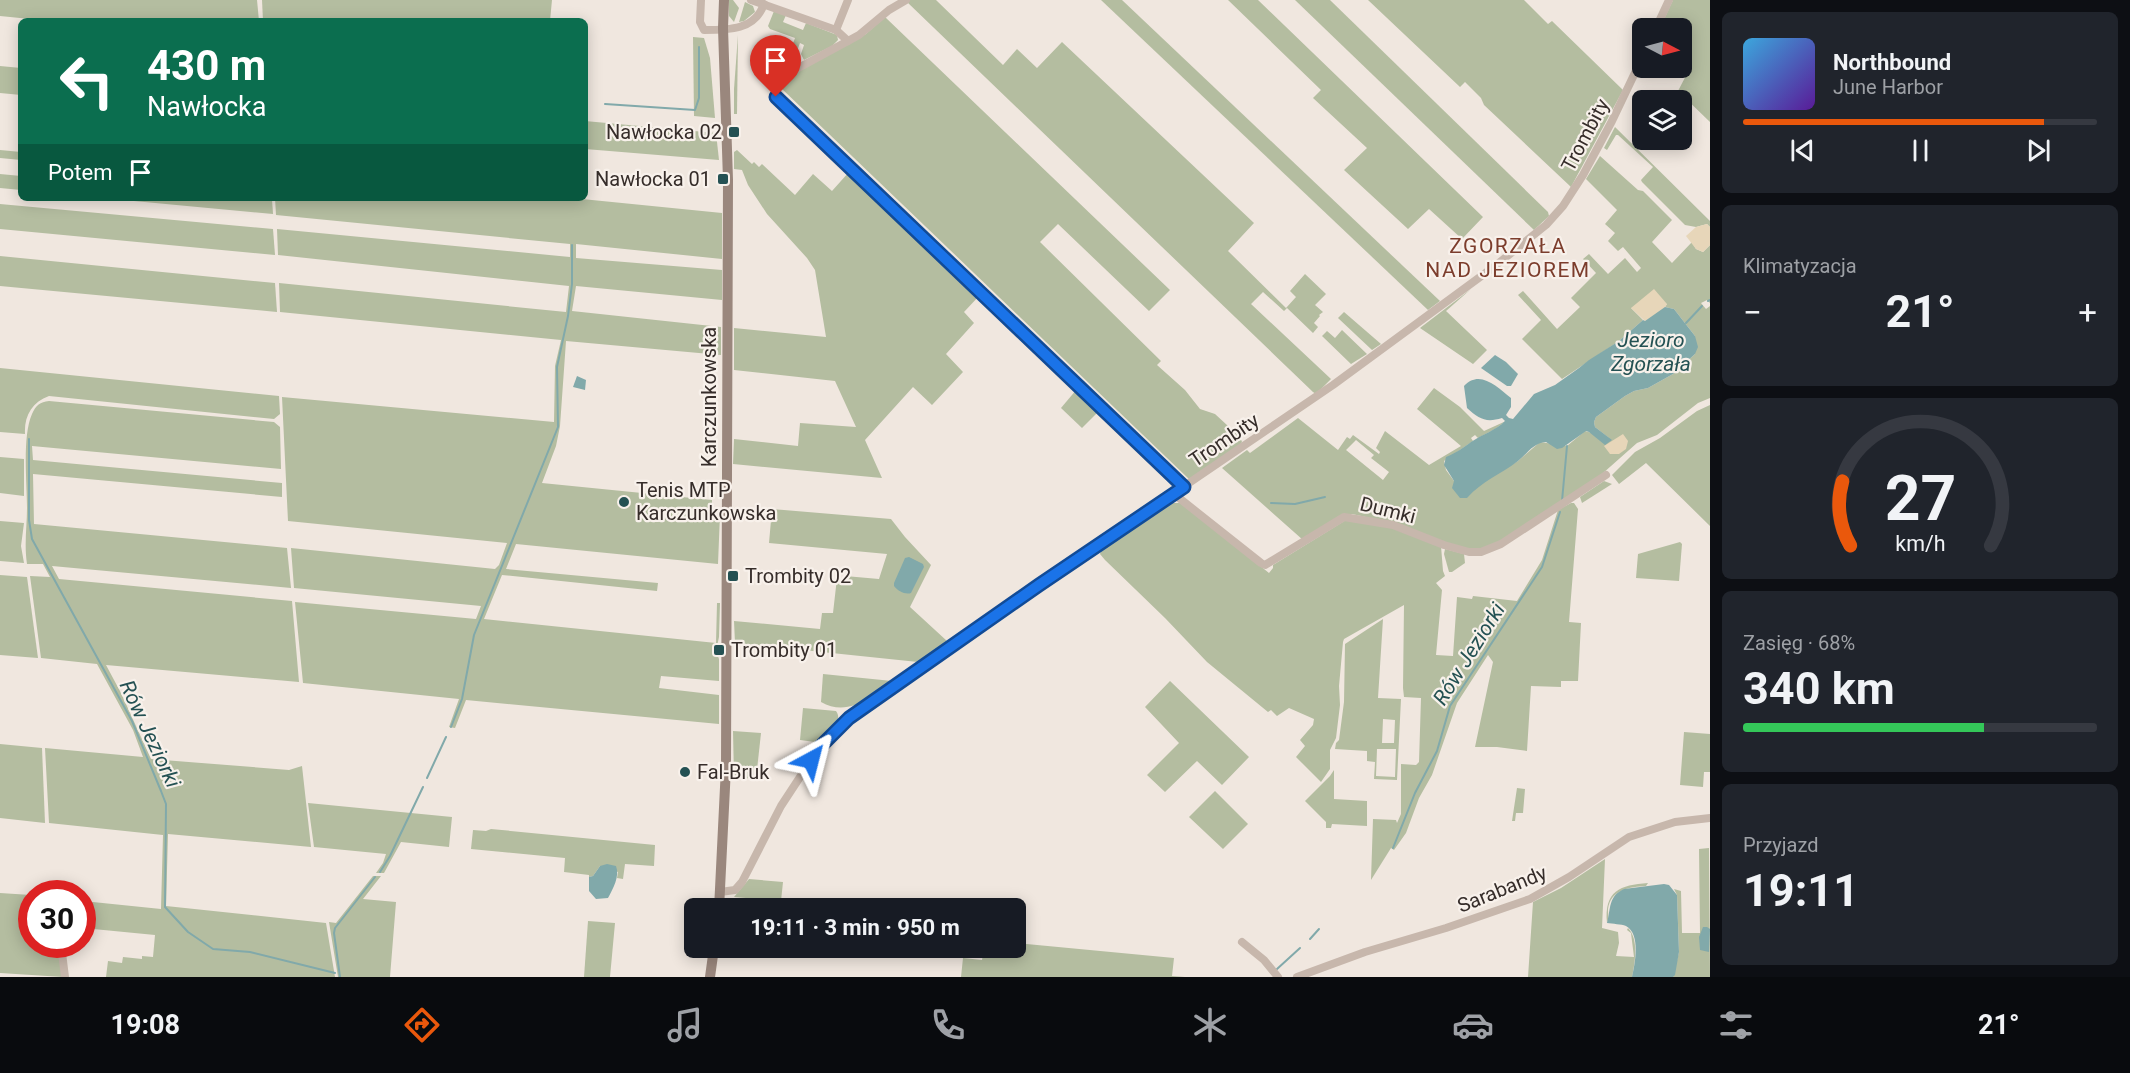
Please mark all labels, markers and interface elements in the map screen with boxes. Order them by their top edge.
north arrow [1632,18,1692,78]
map controls [1632,18,1692,150]
pin [750,35,801,97]
text: 430 m [147,41,266,90]
icon: left [48,42,126,120]
icon: arrive [759,44,792,77]
text: Northbound [1833,50,1951,75]
text: June Harbor [1833,75,1943,99]
button: layers [1632,90,1692,150]
text: Nawłocka [147,91,266,123]
street label: Trombity [1556,94,1614,175]
place label: Nawłocka 02 [606,120,722,144]
marker: Nawłocka 02 [727,125,741,139]
icon: previous [1786,134,1819,167]
icon: pause [1904,134,1937,167]
icon: next [2022,134,2055,167]
icon: arrive [124,156,157,189]
text: Potem [48,160,112,185]
place label: Nawłocka 01 [595,167,711,191]
marker: Nawłocka 01 [716,172,730,186]
district label: ZGORZAŁA NAD JEZIOREM [1425,234,1591,282]
text: Klimatyzacja [1743,254,1857,278]
text: 21° [1885,285,1955,338]
text: − [1743,293,1762,332]
text: + [2078,293,2097,332]
street label: Karczunkowska [697,327,721,467]
water label: Jezioro Zgorzała [1610,328,1691,376]
street label: Trombity [1185,408,1264,472]
text: 27 [1884,462,1956,535]
place label: Tenis MTP Karczunkowska [636,478,776,525]
street label: Dumki [1358,491,1418,529]
marker: Tenis MTP Karczunkowska [617,495,631,509]
text: km/h [1895,531,1945,556]
place label: Trombity 02 [745,564,851,588]
marker: Trombity 02 [726,569,740,583]
water label: Rów Jeziorki [1428,599,1510,709]
text: Zasięg · 68% [1743,631,1855,655]
place label: Trombity 01 [731,638,837,662]
marker: Trombity 01 [712,643,726,657]
text: 340 km [1743,662,1895,715]
water label: Rów Jeziorki [115,677,185,791]
position arrow [779,728,843,792]
place label: Fal-Bruk [697,760,770,784]
marker: Fal-Bruk [678,765,692,779]
text: Przyjazd [1743,833,1819,857]
street label: Sarabandy [1454,860,1551,918]
text: 19:11 [1743,864,1859,917]
speed limit sign: 30 [18,880,96,958]
text: 19:11 · 3 min · 950 m [750,915,960,940]
icon: directions [401,1004,443,1046]
icon: music [664,1004,706,1046]
icon: phone [927,1004,969,1046]
icon: climate [1189,1004,1231,1046]
icon: car [1452,1004,1494,1046]
icon: filters [1715,1004,1757,1046]
text: 19:08 [110,1009,180,1041]
text: 21° [1978,1009,2020,1041]

